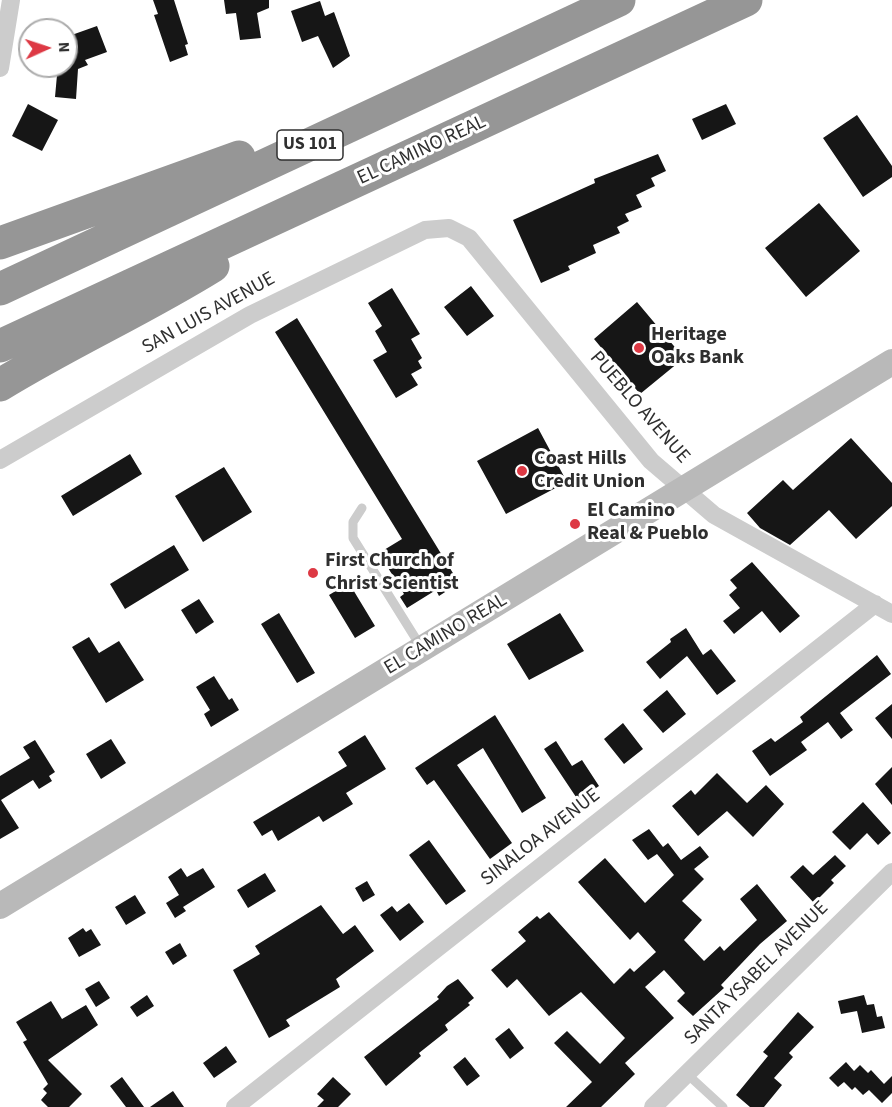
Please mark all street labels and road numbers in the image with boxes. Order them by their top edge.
street label: EL CAMINO REAL [354,111,490,191]
road number: US 101 [277,130,343,160]
street label: SAN LUIS AVENUE [138,268,280,360]
street label: PUEBLO AVENUE [584,347,694,469]
street label: EL CAMINO REAL [380,589,512,681]
street label: SINALOA AVENUE [477,784,605,892]
street label: SANTA YSABEL AVENUE [680,897,834,1051]

